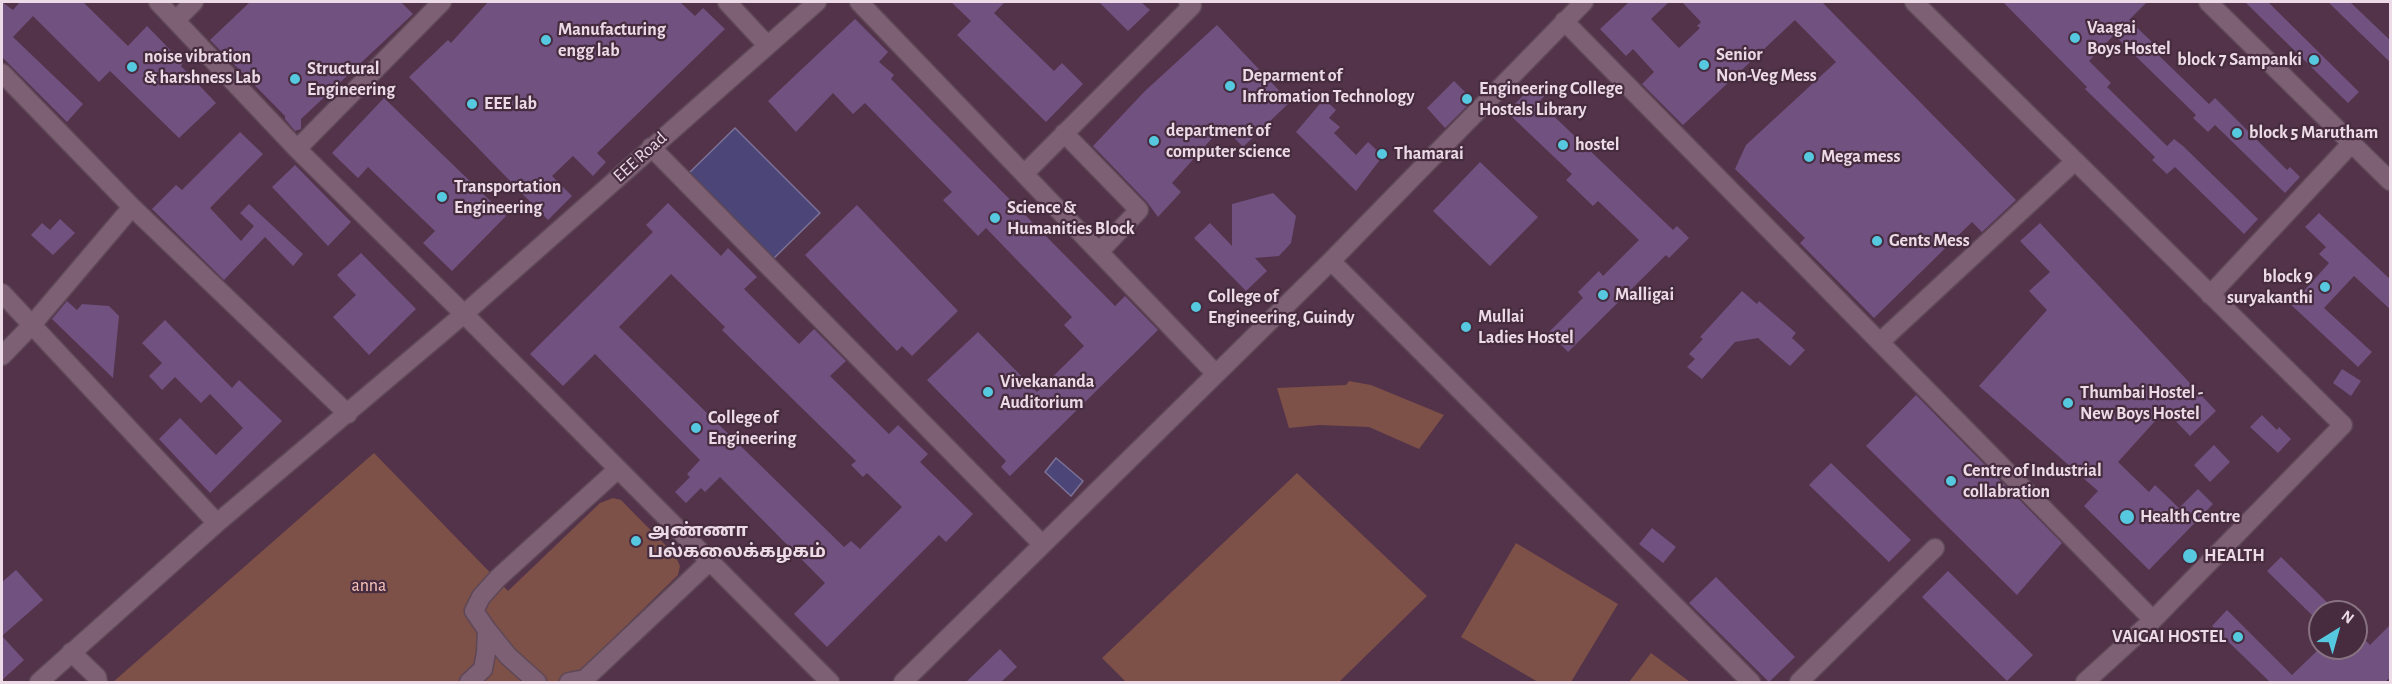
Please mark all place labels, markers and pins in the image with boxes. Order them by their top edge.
place label: Vaagai Boys Hostel [2087,17,2171,60]
place label: Manufacturing engg lab [558,19,666,62]
marker: Vaagai Boys Hostel [2068,31,2082,45]
marker: Manufacturing engg lab [539,33,553,47]
place label: Senior Non-Veg Mess [1716,44,1817,86]
place label: noise vibration & harshness Lab [144,46,261,88]
place label: block 7 Sampanki [2177,49,2302,71]
marker: block 7 Sampanki [2307,53,2321,67]
place label: Structural Engineering [307,58,395,100]
marker: Senior Non-Veg Mess [1697,58,1711,72]
marker: noise vibration & harshness Lab [125,60,139,74]
place label: Deparment of Infromation Technology [1242,65,1415,107]
marker: Structural Engineering [288,72,302,86]
place label: Engineering College Hostels Library [1479,78,1623,121]
marker: Deparment of Infromation Technology [1223,79,1237,93]
marker: Engineering College Hostels Library [1460,92,1474,106]
place label: EEE lab [484,93,537,115]
marker: EEE lab [465,97,479,111]
place label: department of computer science [1166,120,1290,162]
place label: block 5 Marutham [2249,122,2378,144]
marker: block 5 Marutham [2230,126,2244,140]
marker: department of computer science [1147,134,1161,148]
place label: hostel [1575,134,1620,156]
marker: hostel [1556,138,1570,152]
place label: Thamarai [1394,143,1464,165]
place label: Mega mess [1821,146,1900,168]
marker: Thamarai [1375,147,1389,161]
marker: Mega mess [1802,150,1816,164]
place label: Transportation Engineering [454,176,561,219]
marker: Transportation Engineering [435,190,449,204]
place label: Science & Humanities Block [1007,197,1135,240]
marker: Science & Humanities Block [988,211,1002,225]
place label: Gents Mess [1889,230,1970,252]
marker: Gents Mess [1870,234,1884,248]
place label: block 9 suryakanthi [2227,266,2313,308]
marker: block 9 suryakanthi [2318,280,2332,294]
place label: Malligai [1615,284,1674,306]
place label: College of Engineering, Guindy [1208,286,1355,328]
marker: Malligai [1596,288,1610,302]
marker: College of Engineering, Guindy [1189,300,1203,314]
place label: Mullai Ladies Hostel [1478,306,1574,348]
marker: Mullai Ladies Hostel [1459,320,1473,334]
place label: Vivekananda Auditorium [1000,371,1094,413]
place label: Thumbai Hostel - New Boys Hostel [2080,382,2203,424]
marker: Vivekananda Auditorium [981,385,995,399]
marker: Thumbai Hostel - New Boys Hostel [2061,396,2075,410]
place label: College of Engineering [708,407,796,450]
marker: College of Engineering [689,421,703,435]
place label: Centre of Industrial collabration [1963,460,2102,502]
marker: Centre of Industrial collabration [1944,474,1958,488]
place label: Health Centre [2140,506,2240,528]
marker: Health Centre [2118,508,2136,526]
place label: அண்ணா பல்கலைக்கழகம் [648,520,826,562]
marker: அண்ணா பல்கலைக்கழகம் [629,534,643,548]
place label: HEALTH [2204,545,2265,567]
marker: HEALTH [2181,547,2199,565]
place label: VAIGAI HOSTEL [2112,626,2226,648]
marker: VAIGAI HOSTEL [2231,630,2245,644]

